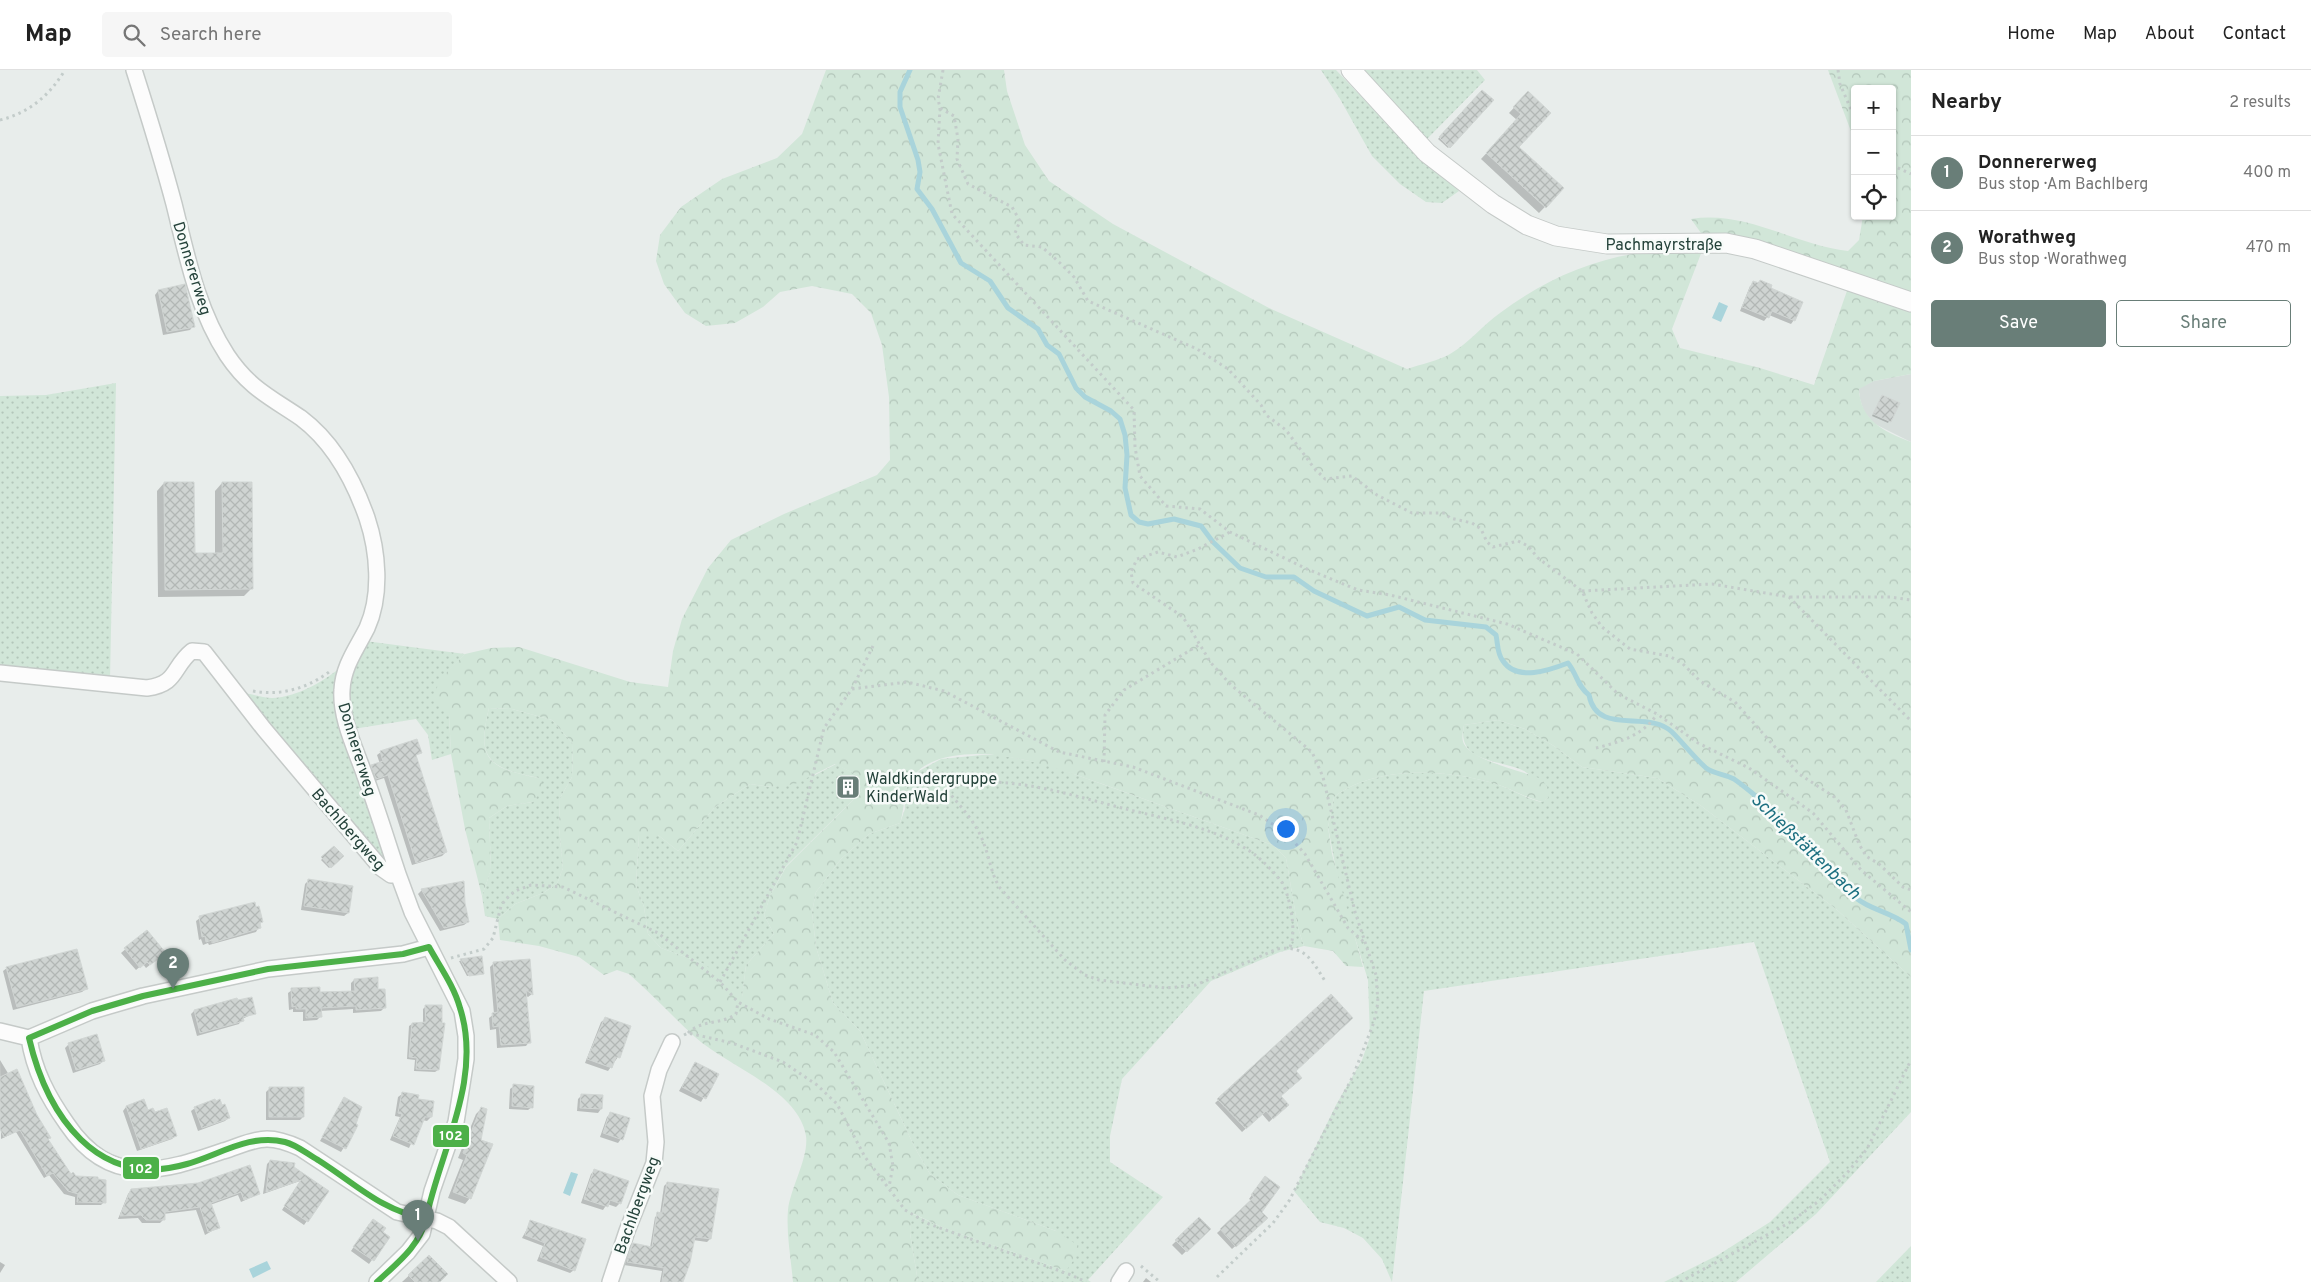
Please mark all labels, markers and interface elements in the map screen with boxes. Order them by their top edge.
search box [102,12,452,57]
text: Map [25,20,72,50]
icon: search [120,21,148,49]
text: Search here [160,23,261,47]
text: Home [2007,23,2055,46]
text: Map [2083,23,2117,46]
text: About [2145,23,2194,46]
text: Contact [2222,23,2286,46]
map controls [1851,85,1896,220]
button: + [1851,85,1896,130]
text: Nearby [1931,89,2002,116]
text: 2 results [2229,93,2291,113]
button: − [1851,130,1896,175]
text: Donnererweg [1978,151,2097,175]
text: 1 [1944,163,1950,183]
text: 400 m [2243,163,2291,183]
button: locate [1851,175,1896,220]
text: Bus stop · Am Bachlberg [1978,175,2148,195]
street label: Donnererweg [167,219,215,318]
text: Worathweg [1978,226,2076,250]
street label: Pachmayrstraße [1606,236,1722,256]
text: 2 [1942,238,1952,258]
text: 470 m [2246,238,2291,258]
text: Bus stop · Worathweg [1978,250,2127,270]
button: Save [1931,300,2106,347]
button: Share [2116,300,2291,347]
street label: Donnererweg [332,700,380,799]
place label: Waldkindergruppe KinderWald [866,770,997,808]
building icon: Waldkindergruppe KinderWald [835,774,861,800]
street label: Bachlbergweg [306,785,389,876]
water label: Schießstättenbach [1745,789,1865,906]
your location [1273,816,1299,842]
pin: 2 [157,948,189,989]
line badge: 102 [432,1124,470,1148]
text: 102 [439,1128,463,1145]
street label: Bachlbergweg [611,1154,665,1257]
line badge: 102 [122,1156,160,1180]
text: 102 [129,1161,153,1178]
pin: 1 [402,1200,434,1241]

